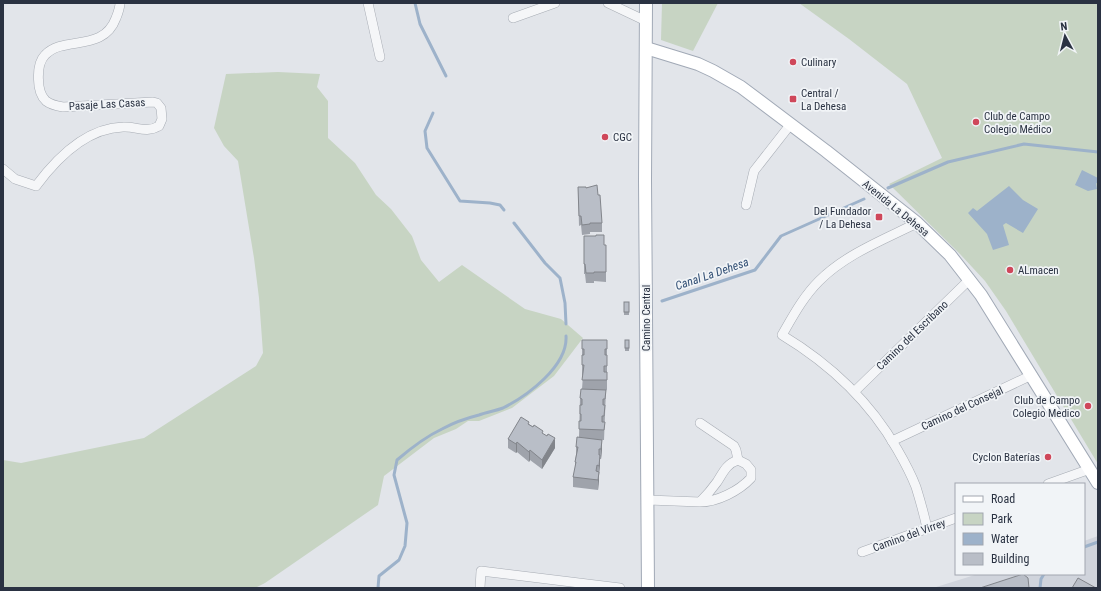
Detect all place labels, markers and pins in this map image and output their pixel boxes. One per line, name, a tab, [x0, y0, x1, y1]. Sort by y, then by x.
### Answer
place label: Culinary	[801, 56, 837, 69]
marker: Culinary	[788, 57, 798, 67]
place label: Central / La Dehesa	[801, 87, 846, 113]
marker: Central / La Dehesa	[788, 94, 798, 104]
place label: Club de Campo Colegio Médico	[984, 110, 1052, 136]
marker: Club de Campo Colegio Médico	[971, 117, 981, 127]
place label: CGC	[613, 131, 632, 144]
marker: CGC	[600, 132, 610, 142]
place label: Del Fundador / La Dehesa	[814, 205, 872, 231]
marker: Del Fundador / La Dehesa	[874, 212, 884, 222]
place label: ALmacen	[1018, 264, 1059, 277]
marker: ALmacen	[1005, 265, 1015, 275]
place label: Club de Campo Colegio Medico	[1013, 394, 1080, 420]
marker: Club de Campo Colegio Medico	[1083, 401, 1093, 411]
place label: Cyclon Baterías	[972, 451, 1040, 464]
marker: Cyclon Baterías	[1043, 452, 1053, 462]

